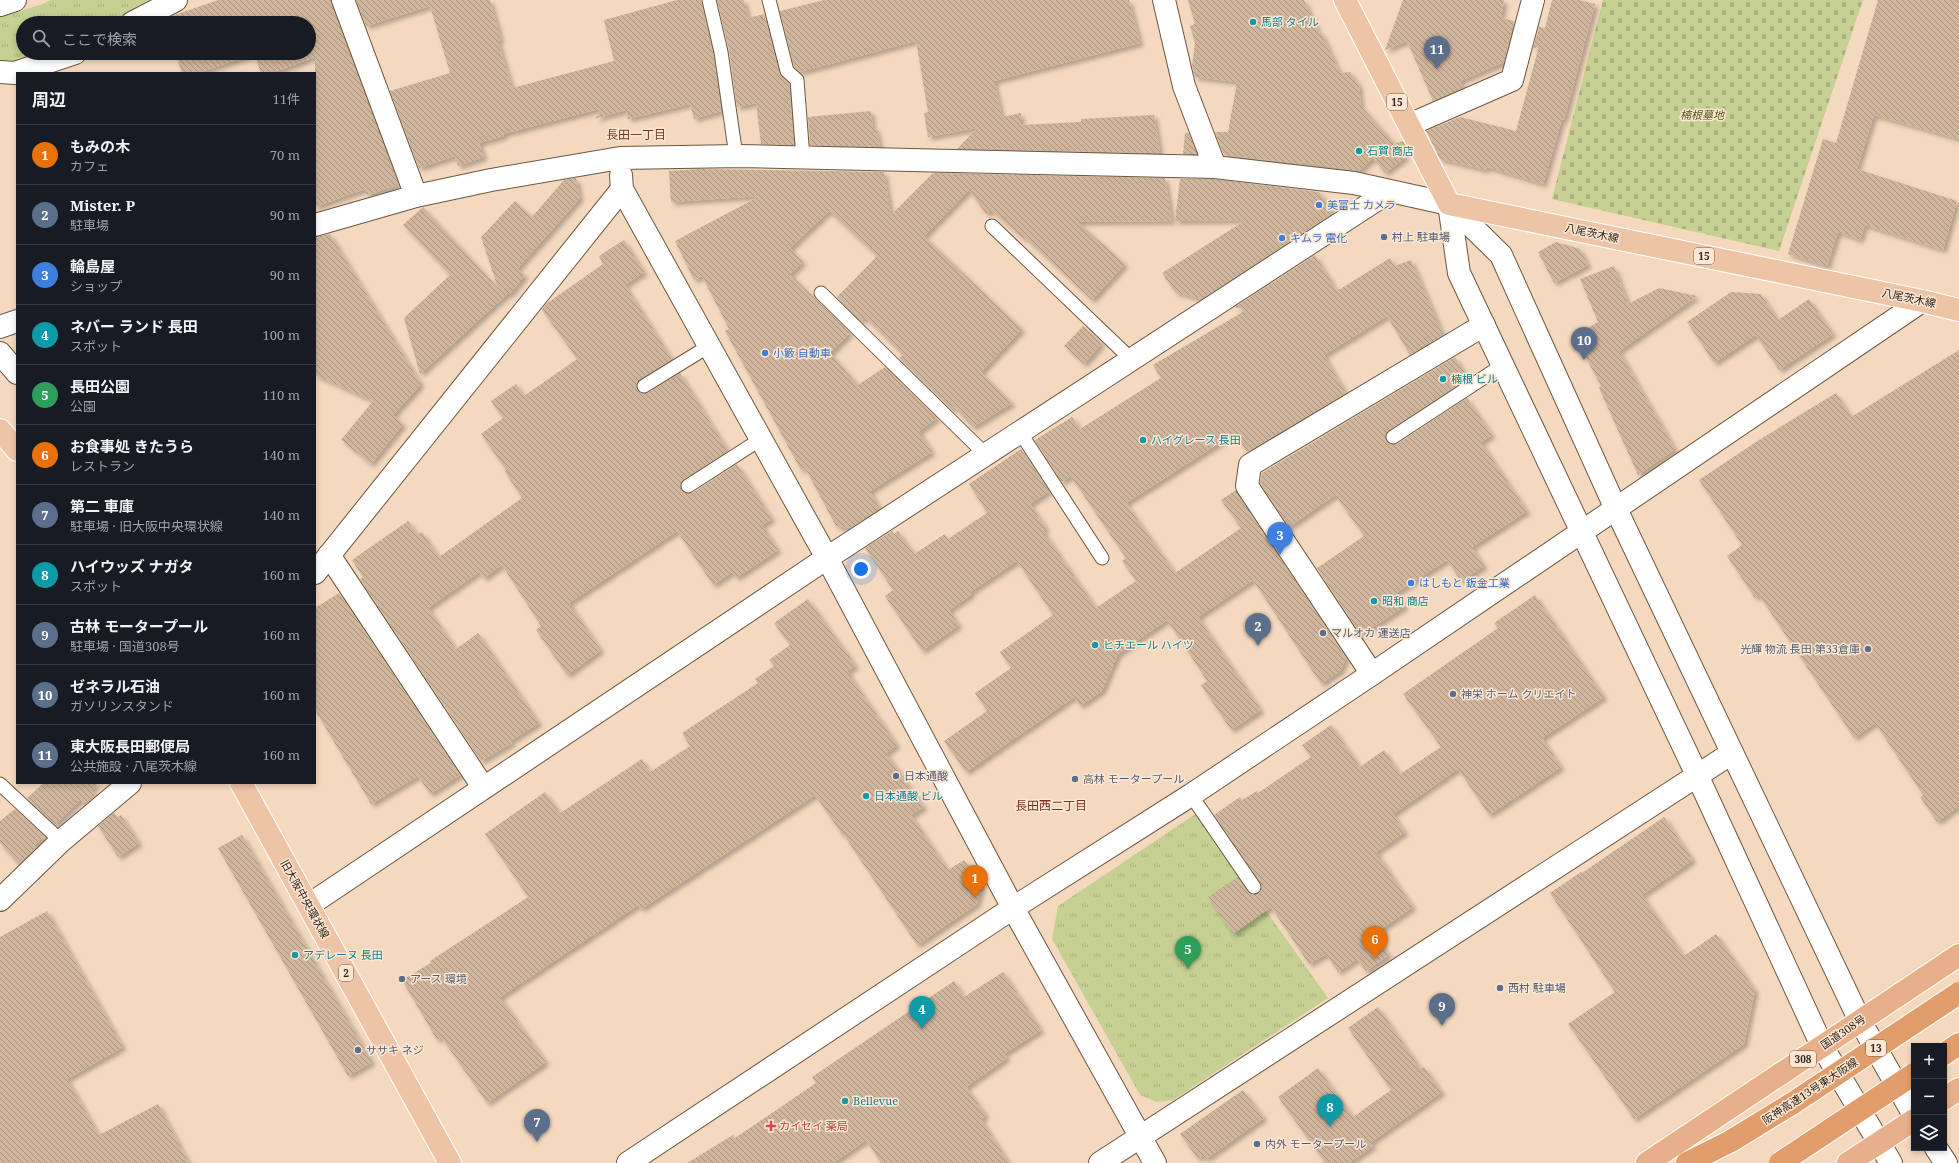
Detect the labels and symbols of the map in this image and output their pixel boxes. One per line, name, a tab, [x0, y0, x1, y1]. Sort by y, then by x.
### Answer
place label: 馬部 タイル	[1261, 14, 1319, 29]
marker: 馬部 タイル	[1248, 17, 1258, 27]
pin: 11	[1424, 36, 1450, 69]
road number: 15	[1387, 94, 1407, 110]
park label: 楠根墓地	[1680, 107, 1725, 122]
district label: 長田一丁目	[606, 126, 666, 143]
place label: 石賀 商店	[1367, 143, 1414, 158]
marker: 石賀 商店	[1354, 146, 1364, 156]
place label: 美富士 カメラ	[1327, 197, 1396, 212]
marker: 美富士 カメラ	[1314, 200, 1324, 210]
street label: 八尾茨木線	[1564, 219, 1621, 246]
place label: 村上 駐車場	[1392, 229, 1450, 244]
place label: キムラ 電化	[1290, 230, 1347, 245]
marker: 村上 駐車場	[1379, 232, 1389, 242]
marker: キムラ 電化	[1277, 233, 1287, 243]
road number: 15	[1694, 248, 1714, 264]
street label: 八尾茨木線	[1881, 284, 1938, 311]
pin: 10	[1571, 327, 1597, 360]
place label: 小籔 自動車	[773, 345, 831, 360]
marker: 小籔 自動車	[760, 348, 770, 358]
place label: 楠根 ビル	[1451, 371, 1498, 386]
marker: 楠根 ビル	[1438, 374, 1448, 384]
place label: ハイグレース 長田	[1151, 432, 1241, 447]
marker: ハイグレース 長田	[1138, 435, 1148, 445]
pin: 3	[1267, 522, 1293, 555]
your location	[851, 559, 871, 579]
place label: はしもと 鈑金工業	[1419, 575, 1510, 590]
marker: はしもと 鈑金工業	[1406, 578, 1416, 588]
place label: 昭和 商店	[1382, 593, 1429, 608]
marker: 昭和 商店	[1369, 596, 1379, 606]
pin: 2	[1245, 613, 1271, 646]
place label: マルオカ 運送店	[1331, 625, 1411, 640]
marker: マルオカ 運送店	[1318, 628, 1328, 638]
place label: ヒチエール ハイツ	[1103, 637, 1194, 652]
marker: ヒチエール ハイツ	[1090, 640, 1100, 650]
place label: 光輝 物流 長田 第33倉庫	[1740, 641, 1860, 656]
marker: 光輝 物流 長田 第33倉庫	[1863, 644, 1873, 654]
place label: 神栄 ホーム クリエイト	[1461, 686, 1576, 701]
marker: 神栄 ホーム クリエイト	[1448, 689, 1458, 699]
place label: 日本通酸	[904, 768, 948, 783]
marker: 日本通酸	[891, 771, 901, 781]
place label: 高林 モータープール	[1083, 771, 1184, 786]
marker: 高林 モータープール	[1070, 774, 1080, 784]
place label: 日本通酸 ビル	[874, 788, 943, 803]
marker: 日本通酸 ビル	[861, 791, 871, 801]
district label: 長田西二丁目	[1015, 797, 1087, 814]
street label: 旧大阪中央環状線	[278, 857, 333, 941]
pin: 1	[962, 865, 988, 898]
pin: 6	[1362, 926, 1388, 959]
pin: 5	[1175, 936, 1201, 969]
place label: アデレーヌ 長田	[303, 947, 383, 962]
marker: アデレーヌ 長田	[290, 950, 300, 960]
road number: 2	[339, 965, 353, 981]
place label: アース 環境	[410, 971, 467, 986]
marker: アース 環境	[397, 974, 407, 984]
place label: 西村 駐車場	[1508, 980, 1566, 995]
marker: 西村 駐車場	[1495, 983, 1505, 993]
pin: 9	[1429, 993, 1455, 1026]
pin: 4	[909, 996, 935, 1029]
street label: 国道308号	[1817, 1011, 1868, 1052]
road number: 13	[1866, 1040, 1886, 1056]
place label: ササキ ネジ	[366, 1042, 424, 1057]
marker: ササキ ネジ	[353, 1045, 363, 1055]
road number: 308	[1790, 1051, 1816, 1067]
street label: 阪神高速13号東大阪線	[1759, 1054, 1860, 1127]
place label: Bellevue	[853, 1093, 898, 1108]
pin: 8	[1317, 1094, 1343, 1127]
marker: Bellevue	[840, 1096, 850, 1106]
pin: 7	[524, 1109, 550, 1142]
place label: カイセイ 薬局	[779, 1118, 848, 1133]
marker: カイセイ 薬局	[766, 1121, 776, 1131]
place label: 内外 モータープール	[1265, 1136, 1366, 1151]
marker: 内外 モータープール	[1252, 1139, 1262, 1149]

